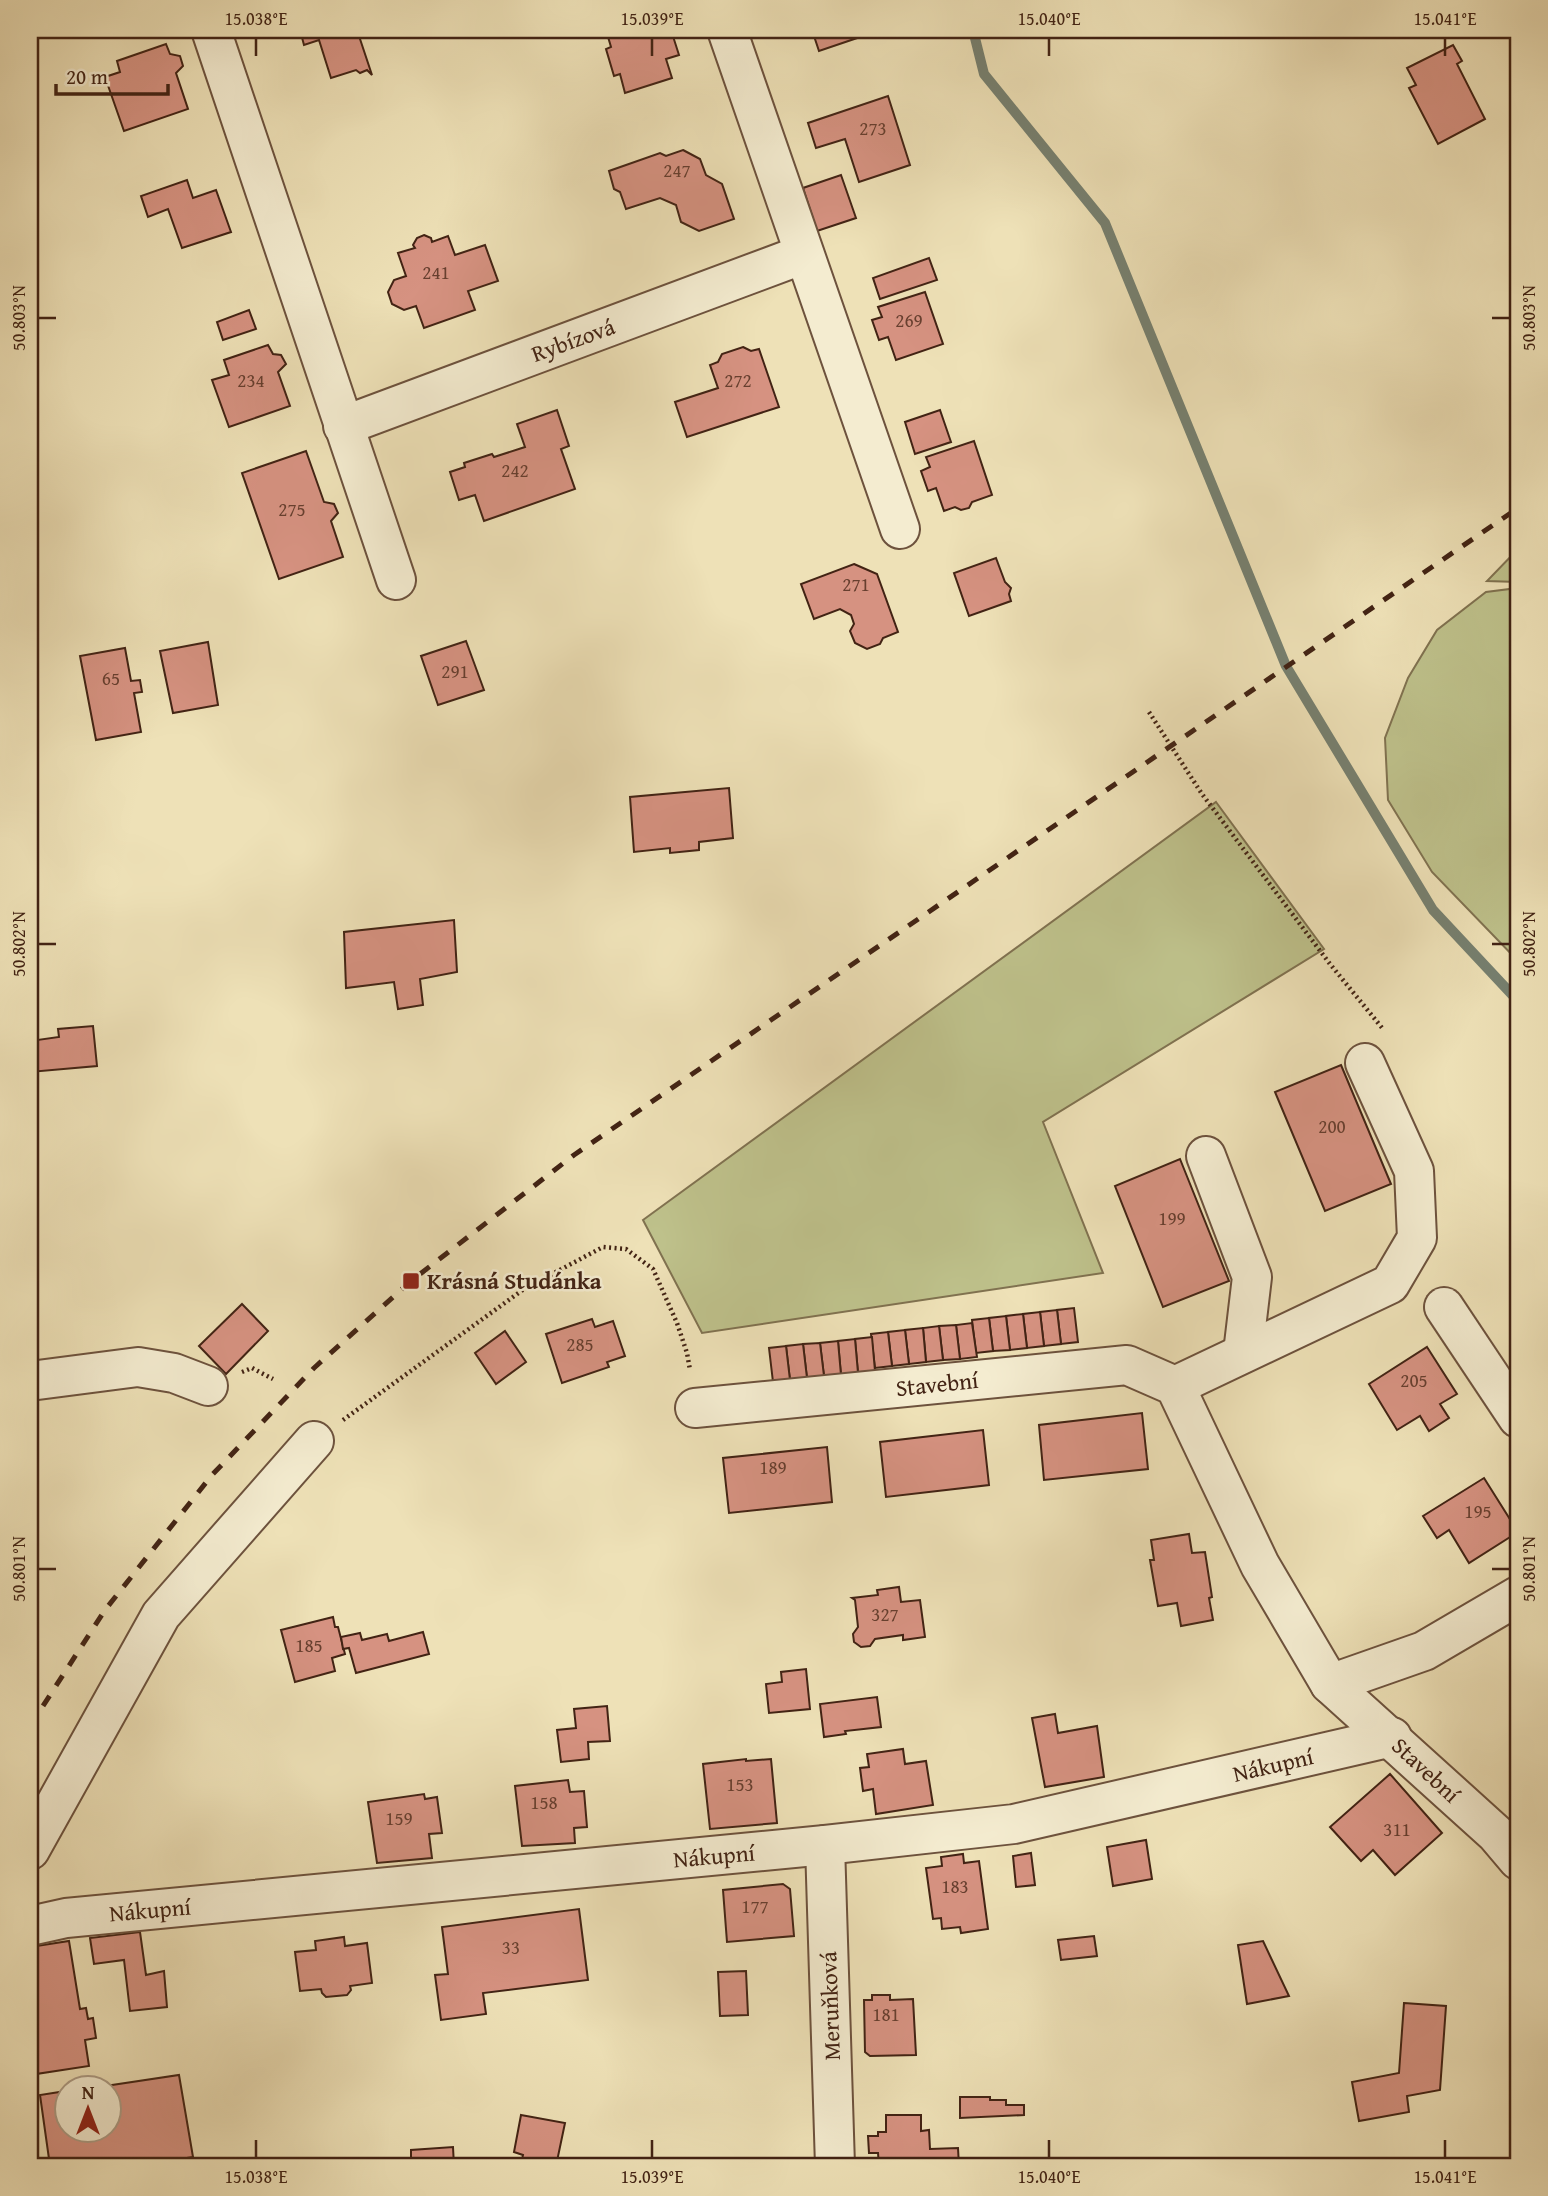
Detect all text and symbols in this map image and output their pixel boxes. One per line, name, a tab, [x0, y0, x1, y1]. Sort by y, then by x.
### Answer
text: 15.038°E	[224, 5, 288, 32]
text: 15.039°E	[620, 5, 684, 32]
text: 15.040°E	[1017, 5, 1081, 32]
text: 15.041°E	[1413, 5, 1477, 32]
scale bar	[56, 52, 168, 96]
text: 20 m	[66, 61, 108, 92]
house number: 273	[859, 114, 887, 142]
house number: 247	[663, 156, 691, 184]
house number: 241	[422, 258, 450, 286]
text: 50.803°N	[5, 285, 32, 351]
text: 50.803°N	[1515, 285, 1542, 351]
house number: 269	[895, 306, 923, 334]
street label: Rybízová	[526, 309, 619, 370]
house number: 234	[237, 366, 265, 394]
house number: 272	[724, 366, 752, 394]
house number: 242	[501, 456, 529, 484]
house number: 275	[278, 495, 306, 523]
house number: 271	[842, 570, 870, 598]
house number: 291	[441, 657, 469, 685]
house number: 65	[102, 664, 120, 692]
text: 50.802°N	[5, 911, 32, 977]
text: 50.802°N	[1515, 911, 1542, 977]
house number: 200	[1318, 1112, 1346, 1140]
house number: 199	[1158, 1204, 1186, 1232]
place label: Krásná Studánka	[427, 1264, 602, 1297]
marker: Krásná Studánka	[401, 1271, 421, 1291]
house number: 285	[566, 1330, 594, 1358]
street label: Stavební	[894, 1363, 980, 1404]
house number: 205	[1400, 1366, 1428, 1394]
house number: 189	[759, 1453, 787, 1481]
house number: 195	[1464, 1497, 1492, 1525]
text: 50.801°N	[5, 1536, 32, 1602]
text: 50.801°N	[1515, 1536, 1542, 1602]
house number: 327	[871, 1600, 899, 1628]
house number: 185	[295, 1631, 323, 1659]
street label: Stavební	[1385, 1729, 1468, 1810]
street label: Nákupní	[1229, 1739, 1317, 1790]
house number: 153	[726, 1770, 754, 1798]
house number: 158	[530, 1788, 558, 1816]
house number: 159	[385, 1804, 413, 1832]
house number: 311	[1383, 1815, 1411, 1843]
street label: Nákupní	[672, 1835, 757, 1876]
house number: 183	[941, 1872, 969, 1900]
street label: Nákupní	[108, 1889, 193, 1930]
house number: 177	[741, 1892, 769, 1920]
house number: 33	[502, 1933, 520, 1961]
street label: Meruňková	[811, 1951, 848, 2061]
house number: 181	[872, 2000, 900, 2028]
north arrow	[52, 2074, 122, 2144]
text: N	[82, 2078, 95, 2106]
text: 15.038°E	[224, 2163, 288, 2190]
text: 15.039°E	[620, 2163, 684, 2190]
text: 15.040°E	[1017, 2163, 1081, 2190]
text: 15.041°E	[1413, 2163, 1477, 2190]

